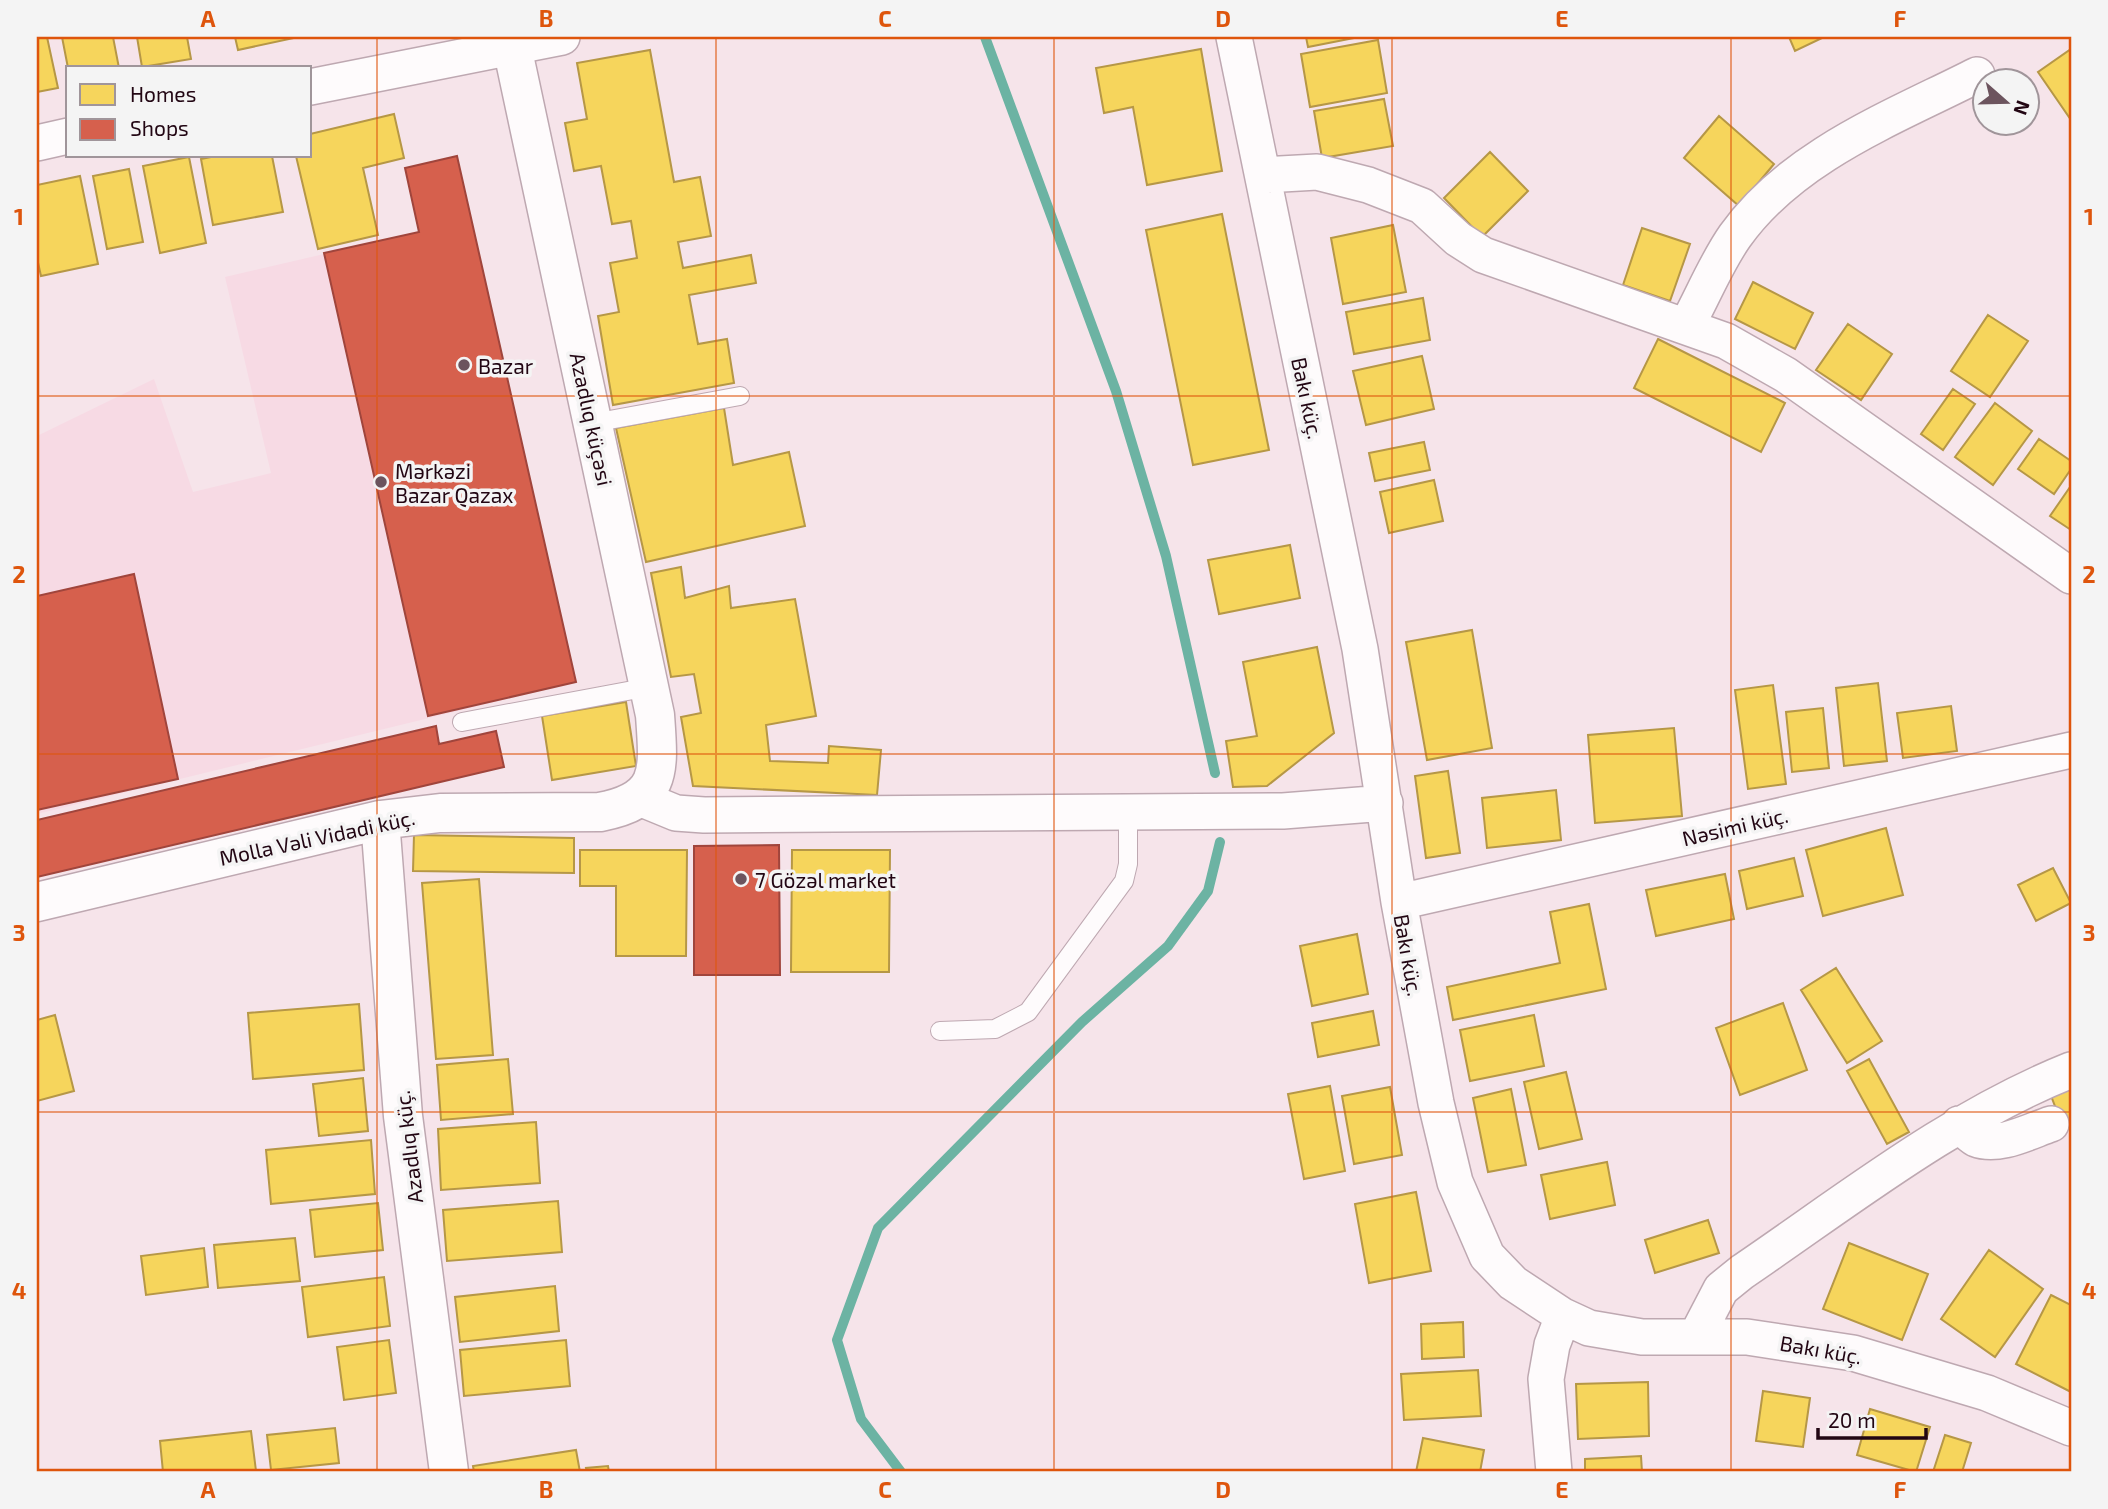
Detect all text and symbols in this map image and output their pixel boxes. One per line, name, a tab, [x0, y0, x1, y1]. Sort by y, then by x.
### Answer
text: A	[200, 4, 216, 32]
text: B	[539, 4, 553, 32]
text: C	[878, 4, 892, 32]
text: D	[1215, 4, 1231, 32]
text: E	[1555, 4, 1569, 32]
text: F	[1894, 4, 1907, 32]
legend	[66, 66, 312, 158]
north arrow	[1972, 66, 2042, 136]
text: Homes	[130, 81, 196, 106]
text: N	[2009, 98, 2036, 118]
text: Shops	[130, 115, 189, 140]
text: 1	[14, 202, 24, 230]
text: 1	[2084, 202, 2094, 230]
street label: Azadlıq küçəsi	[564, 350, 618, 488]
place label: Bazar	[478, 353, 534, 378]
street label: Bakı küç.	[1285, 355, 1329, 442]
marker: Bazar	[456, 357, 472, 373]
place label: Mərkəzi Bazar Qazax	[395, 458, 513, 508]
marker: Mərkəzi Bazar Qazax	[373, 474, 389, 490]
text: 2	[12, 560, 26, 588]
text: 2	[2082, 560, 2096, 588]
street label: Nəsimi küç.	[1680, 802, 1791, 852]
street label: Molla Vəli Vidadi küç.	[217, 804, 418, 872]
place label: 7 Gözəl market	[755, 867, 896, 892]
marker: 7 Gözəl market	[733, 871, 749, 887]
street label: Bakı küç.	[1388, 912, 1429, 998]
text: 3	[12, 918, 26, 946]
text: 3	[2082, 918, 2096, 946]
street label: Azadlıq küç.	[389, 1089, 429, 1205]
text: 4	[12, 1276, 26, 1304]
text: 4	[2082, 1276, 2096, 1304]
street label: Bakı küç.	[1778, 1329, 1864, 1370]
scale bar	[1818, 1397, 1926, 1441]
text: 20 m	[1828, 1407, 1876, 1432]
text: A	[200, 1475, 216, 1503]
text: B	[539, 1475, 553, 1503]
text: C	[878, 1475, 892, 1503]
text: D	[1215, 1475, 1231, 1503]
text: E	[1555, 1475, 1569, 1503]
text: F	[1894, 1475, 1907, 1503]

